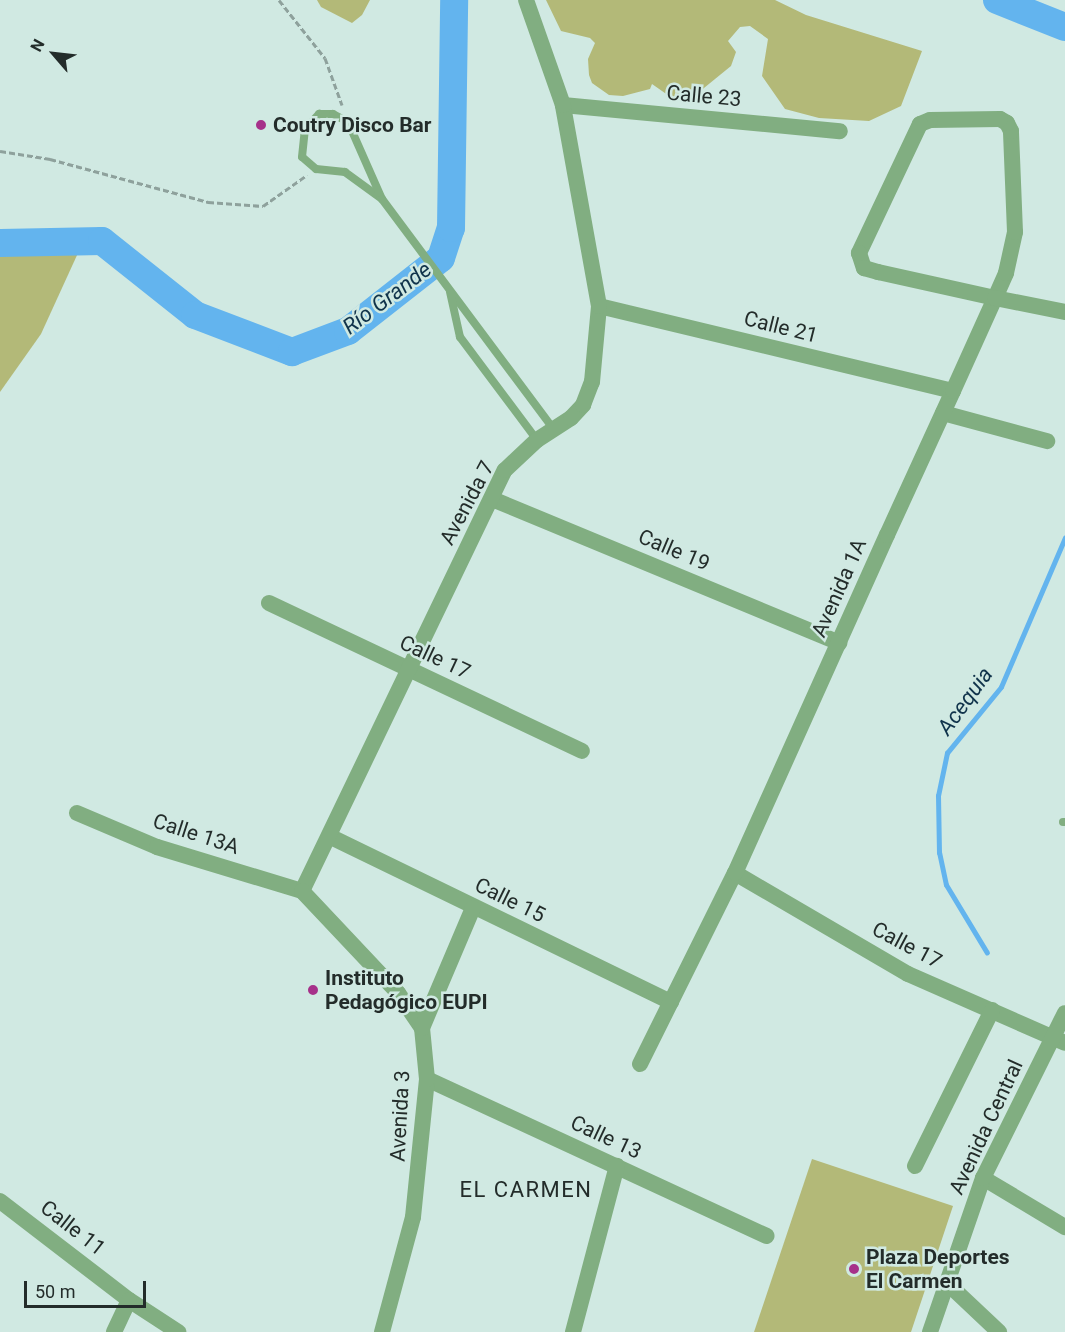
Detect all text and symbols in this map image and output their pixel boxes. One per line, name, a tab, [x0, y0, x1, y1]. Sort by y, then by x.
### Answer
north arrow	[24, 24, 84, 84]
text: N	[27, 36, 49, 55]
street label: Calle 23	[665, 80, 743, 112]
place label: Coutry Disco Bar	[273, 112, 431, 138]
marker: Coutry Disco Bar	[254, 118, 268, 132]
water label: Río Grande	[337, 256, 437, 340]
street label: Calle 21	[741, 306, 821, 348]
street label: Avenida 7	[434, 457, 500, 549]
street label: Calle 19	[634, 524, 714, 576]
street label: Avenida 1A	[806, 535, 872, 641]
street label: Calle 17	[396, 630, 474, 684]
water label: Acequia	[932, 662, 998, 740]
street label: Calle 13A	[150, 808, 242, 860]
street label: Calle 15	[471, 872, 549, 928]
street label: Calle 17	[868, 916, 946, 974]
place label: Instituto Pedagógico EUPI	[325, 965, 488, 1015]
marker: Instituto Pedagógico EUPI	[306, 983, 320, 997]
street label: Avenida Central	[944, 1055, 1028, 1199]
street label: Avenida 3	[385, 1070, 415, 1162]
street label: Calle 13	[567, 1110, 645, 1164]
district label: EL CARMEN	[460, 1177, 592, 1203]
street label: Calle 11	[36, 1195, 110, 1261]
place label: Plaza Deportes El Carmen	[866, 1244, 1010, 1294]
marker: Plaza Deportes El Carmen	[847, 1262, 861, 1276]
scale bar	[27, 1269, 148, 1307]
text: 50 m	[35, 1281, 75, 1302]

